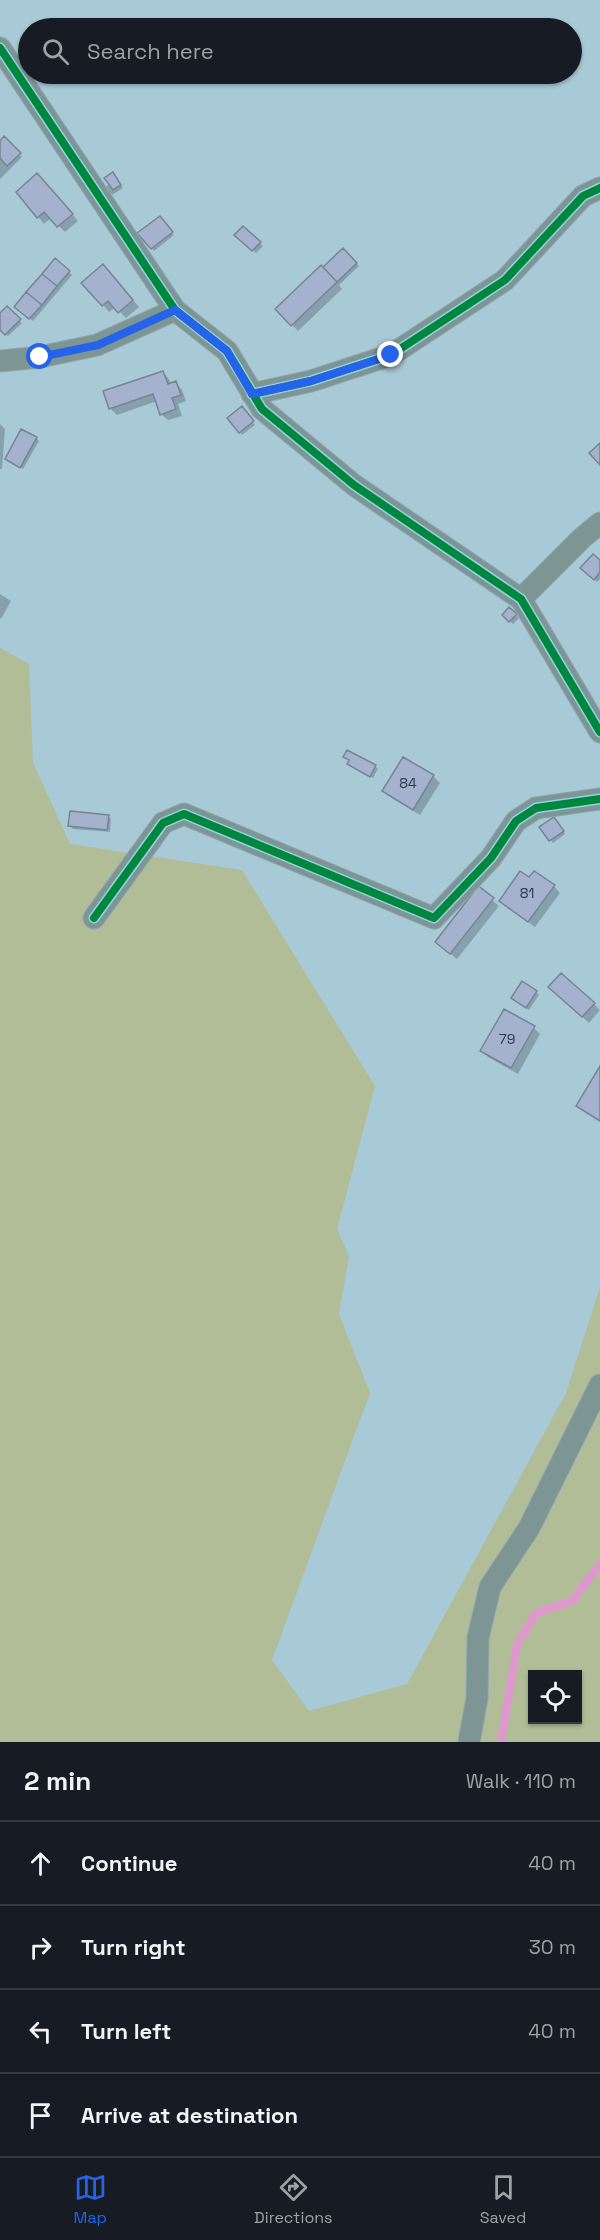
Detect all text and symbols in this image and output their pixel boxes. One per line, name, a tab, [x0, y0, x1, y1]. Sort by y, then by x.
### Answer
search box	[18, 18, 582, 84]
icon: search	[39, 35, 72, 68]
text: Search here	[87, 37, 214, 65]
route end	[377, 341, 403, 367]
route start	[26, 343, 52, 369]
house number: 84	[399, 774, 417, 792]
house number: 81	[520, 884, 534, 902]
house number: 79	[499, 1030, 515, 1048]
map controls	[528, 1670, 582, 1724]
button: locate	[528, 1670, 582, 1724]
text: 2 min	[24, 1764, 91, 1798]
text: Walk · 110 m	[466, 1768, 576, 1794]
icon: ahead	[24, 1847, 57, 1880]
text: Continue	[81, 1849, 177, 1877]
text: 40 m	[528, 1850, 576, 1876]
icon: right	[24, 1931, 57, 1964]
text: Turn right	[81, 1933, 186, 1961]
text: 30 m	[529, 1934, 576, 1960]
icon: left	[24, 2015, 57, 2048]
text: Turn left	[81, 2017, 171, 2045]
text: 40 m	[528, 2018, 576, 2044]
icon: arrive	[24, 2099, 57, 2132]
text: Arrive at destination	[81, 2101, 298, 2129]
tab: Map	[74, 2171, 107, 2228]
tab: Directions	[254, 2171, 333, 2228]
tab: Saved	[480, 2171, 526, 2228]

